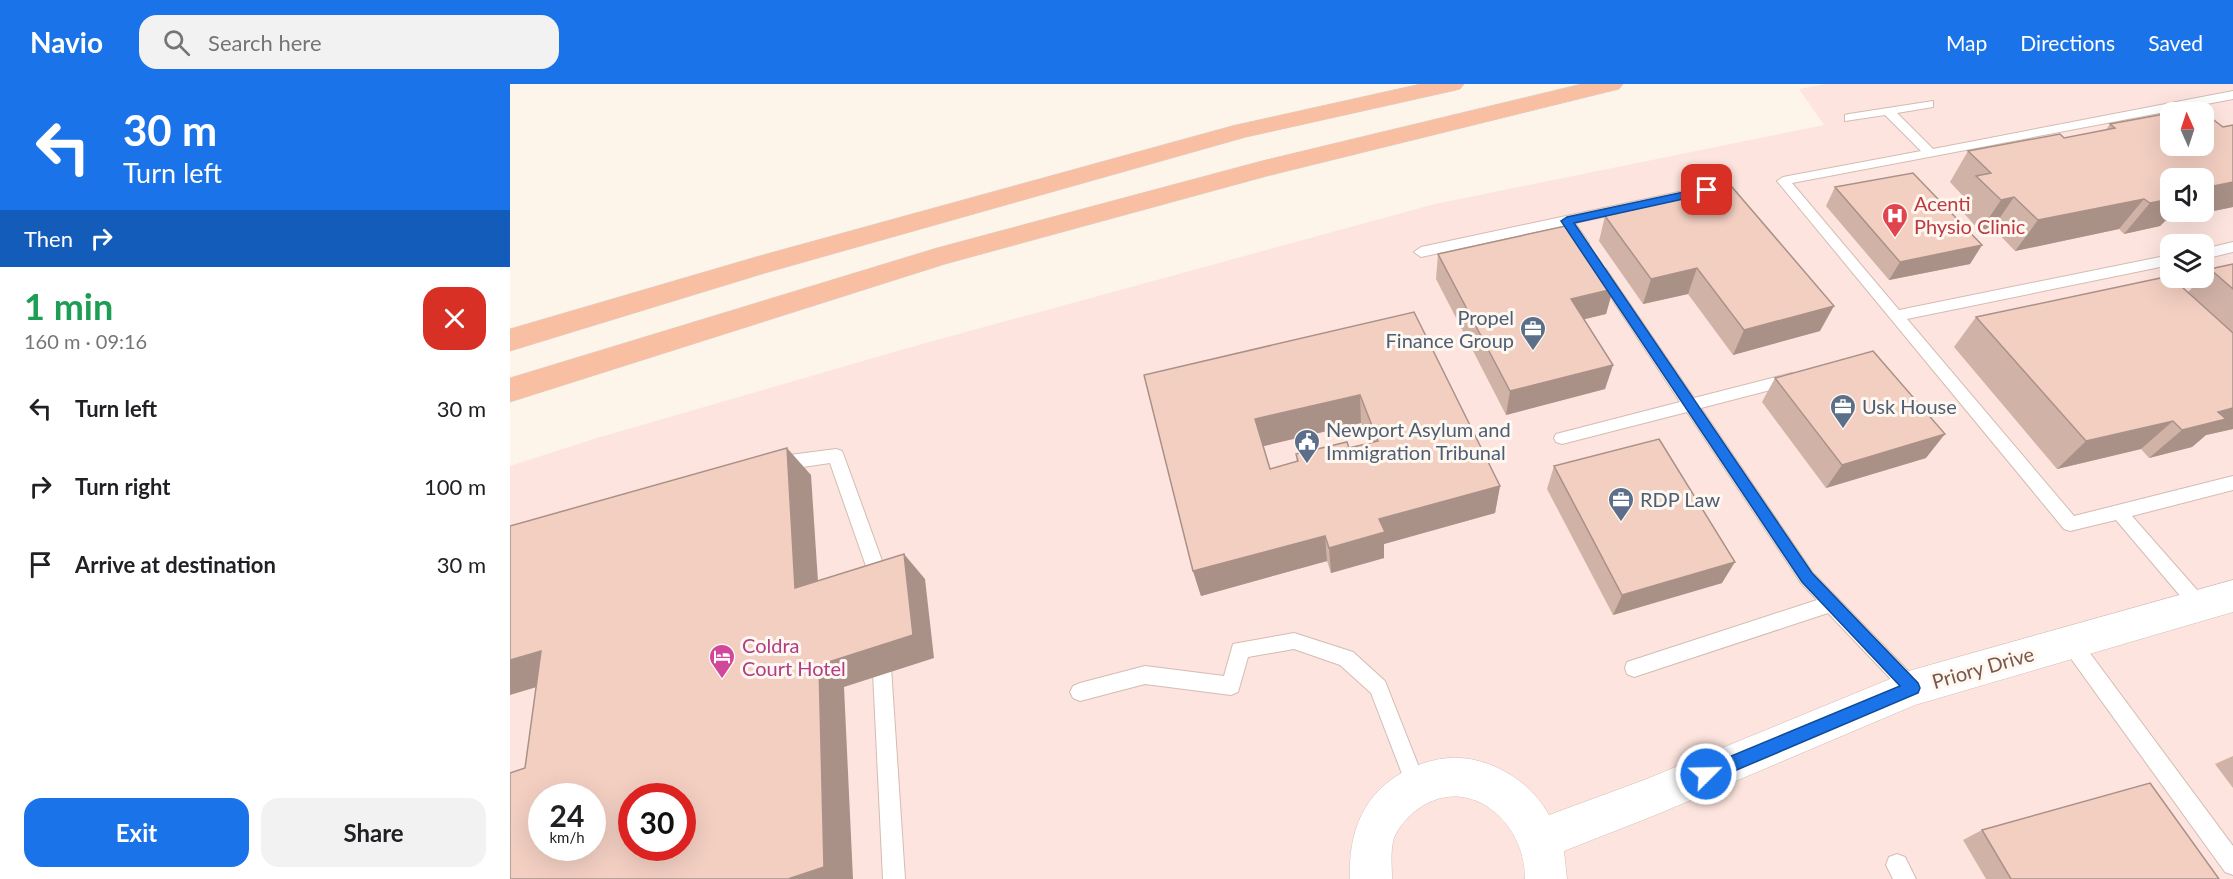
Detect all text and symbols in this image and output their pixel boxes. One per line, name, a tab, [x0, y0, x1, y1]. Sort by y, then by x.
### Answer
search box	[139, 15, 559, 69]
text: Navio	[30, 25, 103, 59]
icon: search	[160, 26, 193, 59]
text: Search here	[208, 29, 322, 56]
text: Map	[1946, 30, 1987, 55]
text: Directions	[2020, 30, 2115, 55]
text: Saved	[2148, 30, 2203, 55]
north arrow	[2160, 102, 2214, 156]
map controls	[2160, 102, 2214, 288]
text: 30 m	[123, 105, 217, 155]
icon: left	[24, 108, 102, 186]
text: Turn left	[123, 156, 222, 189]
pin	[1681, 164, 1732, 215]
button: sound	[2160, 168, 2214, 222]
icon: arrive	[1690, 173, 1723, 206]
place label: Acenti Physio Clinic	[1914, 191, 2026, 238]
hospital icon: Acenti Physio Clinic	[1880, 201, 1910, 239]
icon: right	[85, 222, 118, 255]
text: Then	[24, 225, 73, 252]
button: layers	[2160, 234, 2214, 288]
text: 1 min	[24, 284, 113, 328]
button: close	[423, 287, 486, 350]
place label: Propel Finance Group	[1386, 305, 1514, 352]
office icon: Propel Finance Group	[1518, 314, 1548, 352]
text: 160 m · 09:16	[24, 329, 147, 353]
icon: left	[24, 392, 57, 425]
office icon: Usk House	[1828, 392, 1858, 430]
place label: Usk House	[1862, 394, 1957, 418]
text: Turn left	[75, 395, 157, 422]
text: 30 m	[437, 395, 486, 422]
place label: Newport Asylum and Immigration Tribunal	[1326, 417, 1511, 464]
public building icon: Newport Asylum and Immigration Tribunal	[1292, 427, 1322, 465]
icon: right	[24, 470, 57, 503]
text: Turn right	[75, 473, 170, 500]
text: 100 m	[424, 473, 486, 500]
office icon: RDP Law	[1606, 485, 1636, 523]
place label: RDP Law	[1640, 487, 1720, 511]
icon: arrive	[24, 548, 57, 581]
text: Arrive at destination	[75, 551, 276, 578]
text: 30 m	[437, 551, 486, 578]
place label: Coldra Court Hotel	[742, 633, 846, 680]
street label: Priory Drive	[1929, 641, 2037, 693]
hotel icon: Coldra Court Hotel	[707, 642, 737, 680]
position arrow	[1674, 742, 1738, 806]
speed limit sign: 30	[618, 783, 696, 861]
text: 24	[550, 797, 584, 833]
button: Exit	[24, 798, 249, 867]
button: Share	[261, 798, 486, 867]
text: km/h	[549, 828, 585, 846]

